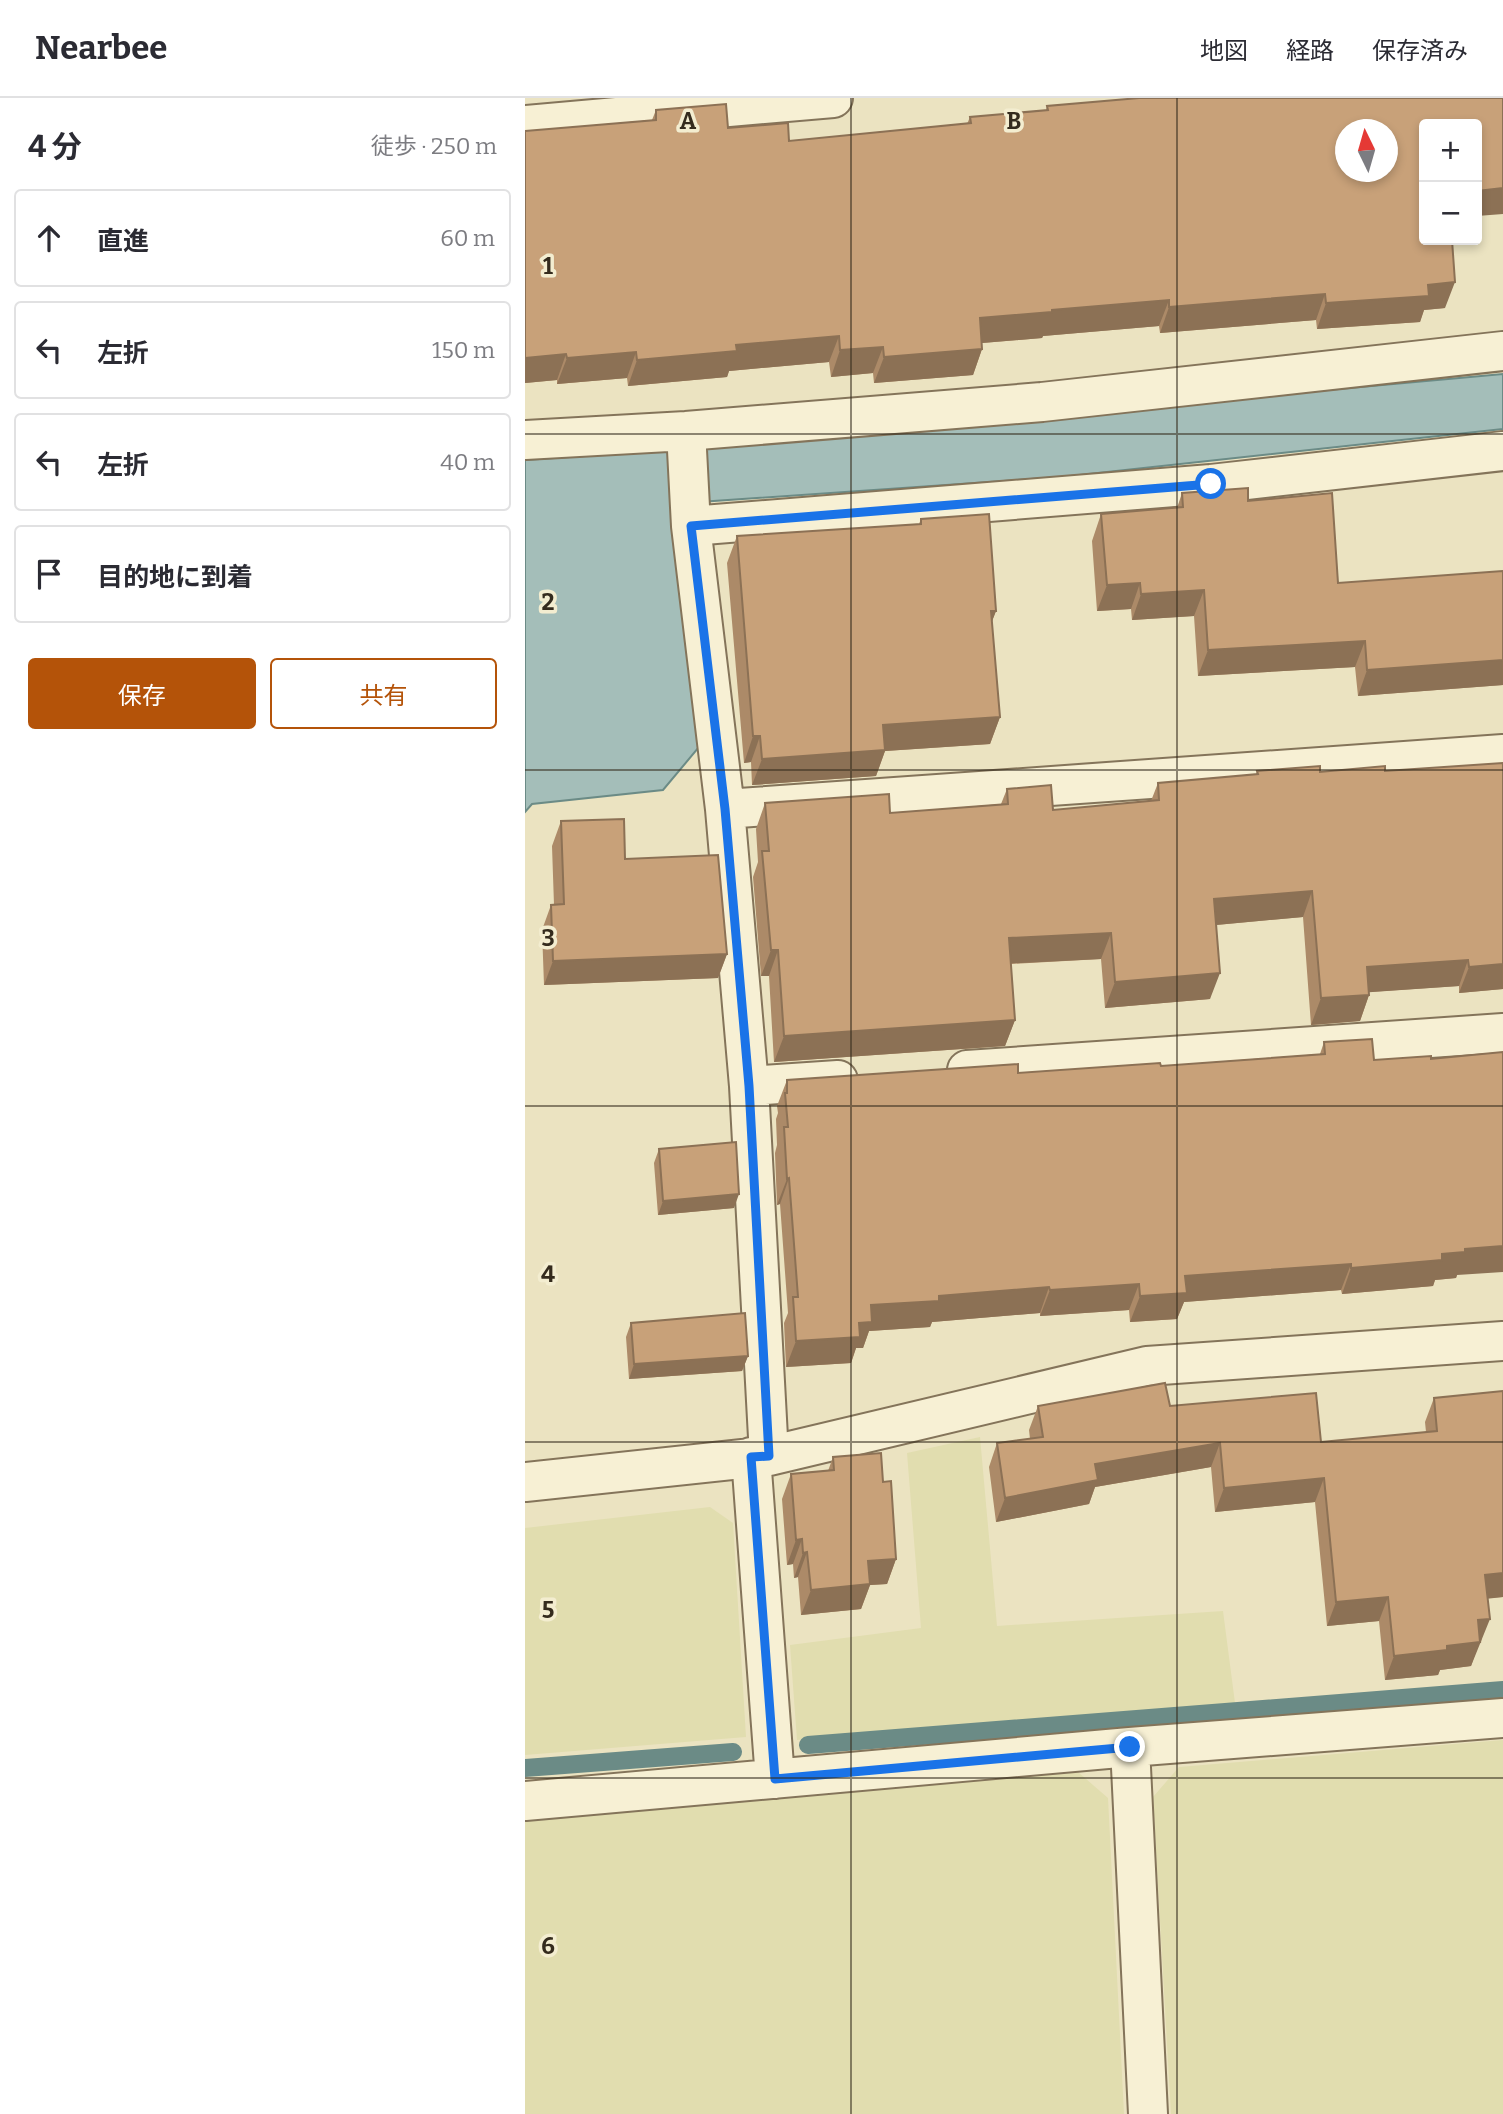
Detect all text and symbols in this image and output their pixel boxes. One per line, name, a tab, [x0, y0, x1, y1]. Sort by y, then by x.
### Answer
text: Nearbee	[35, 28, 167, 68]
text: 地図	[1200, 37, 1248, 65]
text: 経路	[1286, 37, 1334, 65]
text: 保存済み	[1372, 37, 1468, 65]
text: A	[680, 107, 697, 135]
text: B	[1007, 107, 1021, 135]
north arrow	[1335, 119, 1398, 182]
map controls	[1419, 119, 1482, 245]
button: +	[1419, 119, 1482, 182]
text: 4 分	[28, 129, 82, 165]
text: 徒歩 · 250 m	[371, 132, 497, 160]
button: −	[1419, 182, 1482, 245]
icon: ahead	[30, 219, 68, 257]
text: 60 m	[440, 224, 495, 252]
text: 直進	[97, 226, 149, 257]
text: 1	[543, 252, 553, 280]
icon: left	[30, 331, 68, 369]
text: 150 m	[432, 336, 495, 364]
text: 左折	[97, 338, 149, 369]
icon: left	[30, 443, 68, 481]
text: 40 m	[440, 448, 495, 476]
text: 左折	[97, 450, 149, 481]
route start	[1195, 468, 1226, 499]
icon: arrive	[30, 555, 68, 593]
text: 目的地に到着	[97, 562, 253, 593]
text: 2	[542, 588, 555, 616]
button: 保存	[28, 658, 256, 729]
button: 共有	[270, 658, 497, 729]
text: 3	[541, 924, 555, 952]
text: 4	[541, 1260, 555, 1288]
text: 5	[542, 1596, 554, 1624]
route end	[1114, 1731, 1145, 1762]
text: 6	[541, 1932, 555, 1960]

